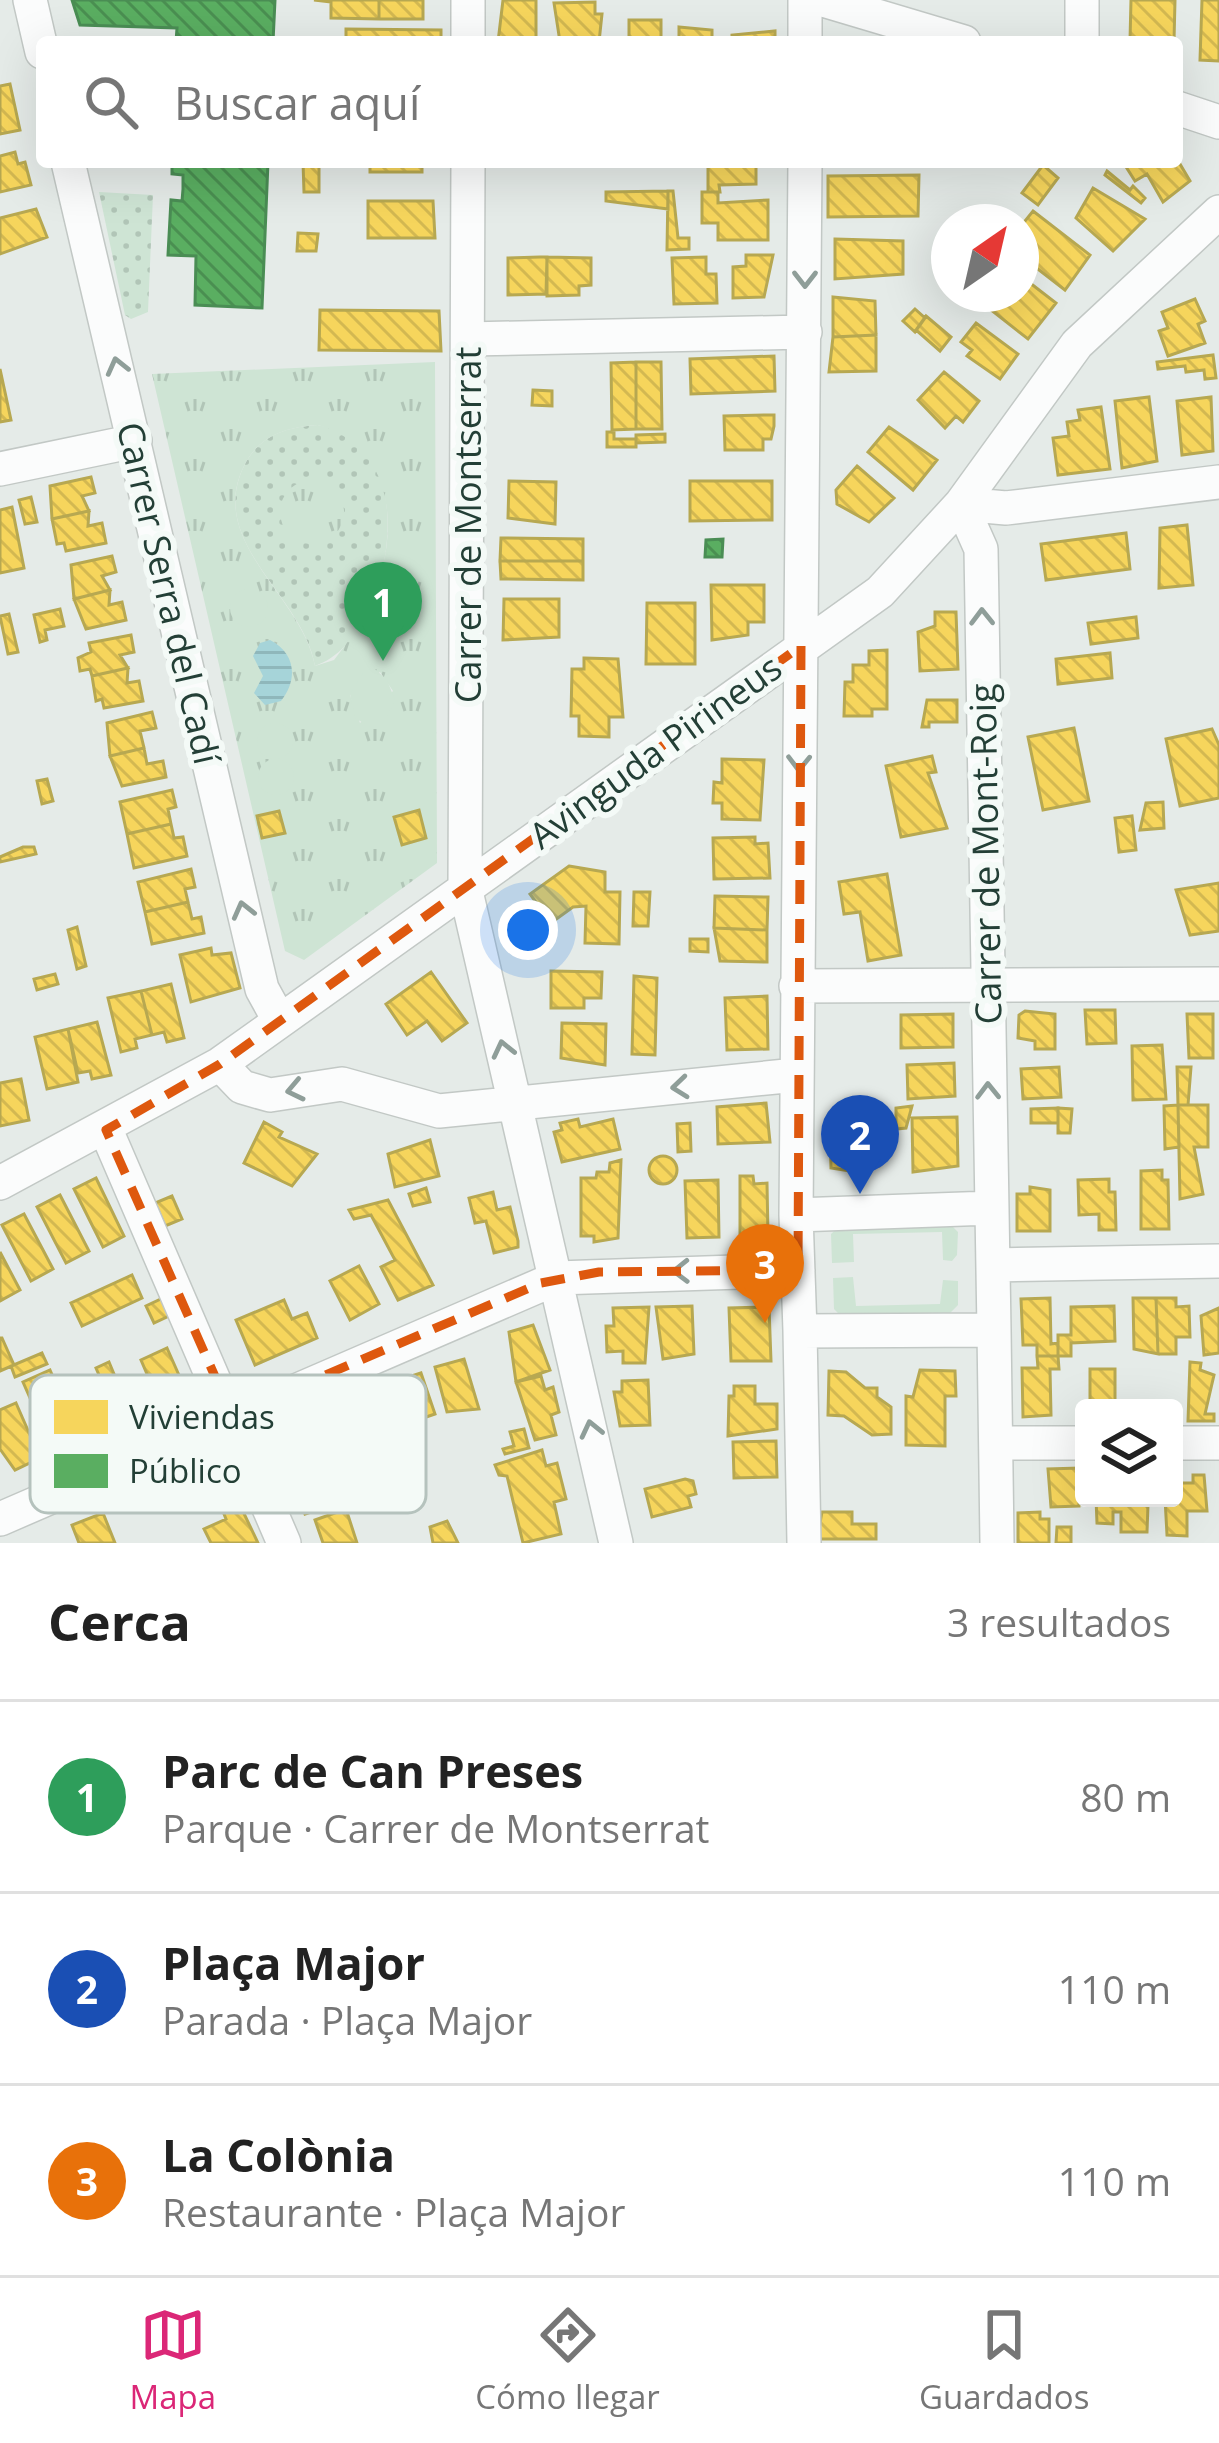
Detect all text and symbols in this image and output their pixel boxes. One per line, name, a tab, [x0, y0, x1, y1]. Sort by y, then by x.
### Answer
search box	[36, 36, 1183, 168]
icon: search	[78, 69, 144, 135]
text: Buscar aquí	[174, 72, 420, 133]
north arrow	[931, 204, 1039, 312]
one-way arrow	[792, 271, 818, 289]
street label: Carrer de Montserrat	[443, 347, 492, 703]
one-way arrow	[106, 357, 131, 377]
street label: Carrer Serra del Cadí	[106, 417, 232, 770]
pin: 1	[344, 562, 422, 661]
one-way arrow	[969, 607, 995, 625]
street label: Avinguda Pirineus	[519, 643, 791, 859]
street label: Carrer de Mont-Roig	[958, 683, 1012, 1025]
one-way arrow	[787, 754, 813, 773]
one-way arrow	[232, 900, 257, 920]
your location	[498, 900, 558, 960]
one-way arrow	[492, 1039, 517, 1059]
one-way arrow	[670, 1074, 689, 1100]
one-way arrow	[286, 1076, 306, 1101]
one-way arrow	[975, 1081, 1001, 1100]
pin: 2	[821, 1095, 899, 1194]
pin: 3	[726, 1224, 804, 1323]
one-way arrow	[671, 1258, 689, 1284]
legend	[30, 1375, 426, 1513]
text: Viviendas	[129, 1394, 275, 1439]
map controls	[1075, 1399, 1183, 1507]
button: layers	[1075, 1399, 1183, 1507]
one-way arrow	[580, 1419, 605, 1439]
text: Público	[129, 1448, 242, 1493]
text: Cerca	[48, 1586, 191, 1656]
text: 3 resultados	[947, 1595, 1171, 1648]
text: Parc de Can Preses	[162, 1740, 583, 1801]
text: 1	[76, 1770, 98, 1823]
text: 80 m	[1080, 1770, 1171, 1823]
text: Parque · Carrer de Montserrat	[162, 1801, 710, 1854]
text: Plaça Major	[162, 1932, 425, 1993]
text: 2	[76, 1962, 98, 2015]
text: 110 m	[1058, 1962, 1171, 2015]
text: Parada · Plaça Major	[162, 1993, 532, 2046]
text: La Colònia	[162, 2124, 395, 2185]
text: 3	[76, 2154, 98, 2207]
text: 110 m	[1058, 2154, 1171, 2207]
text: Restaurante · Plaça Major	[162, 2185, 625, 2238]
tab: Mapa	[130, 2302, 216, 2419]
tab: Cómo llegar	[475, 2302, 660, 2419]
tab: Guardados	[919, 2302, 1089, 2419]

